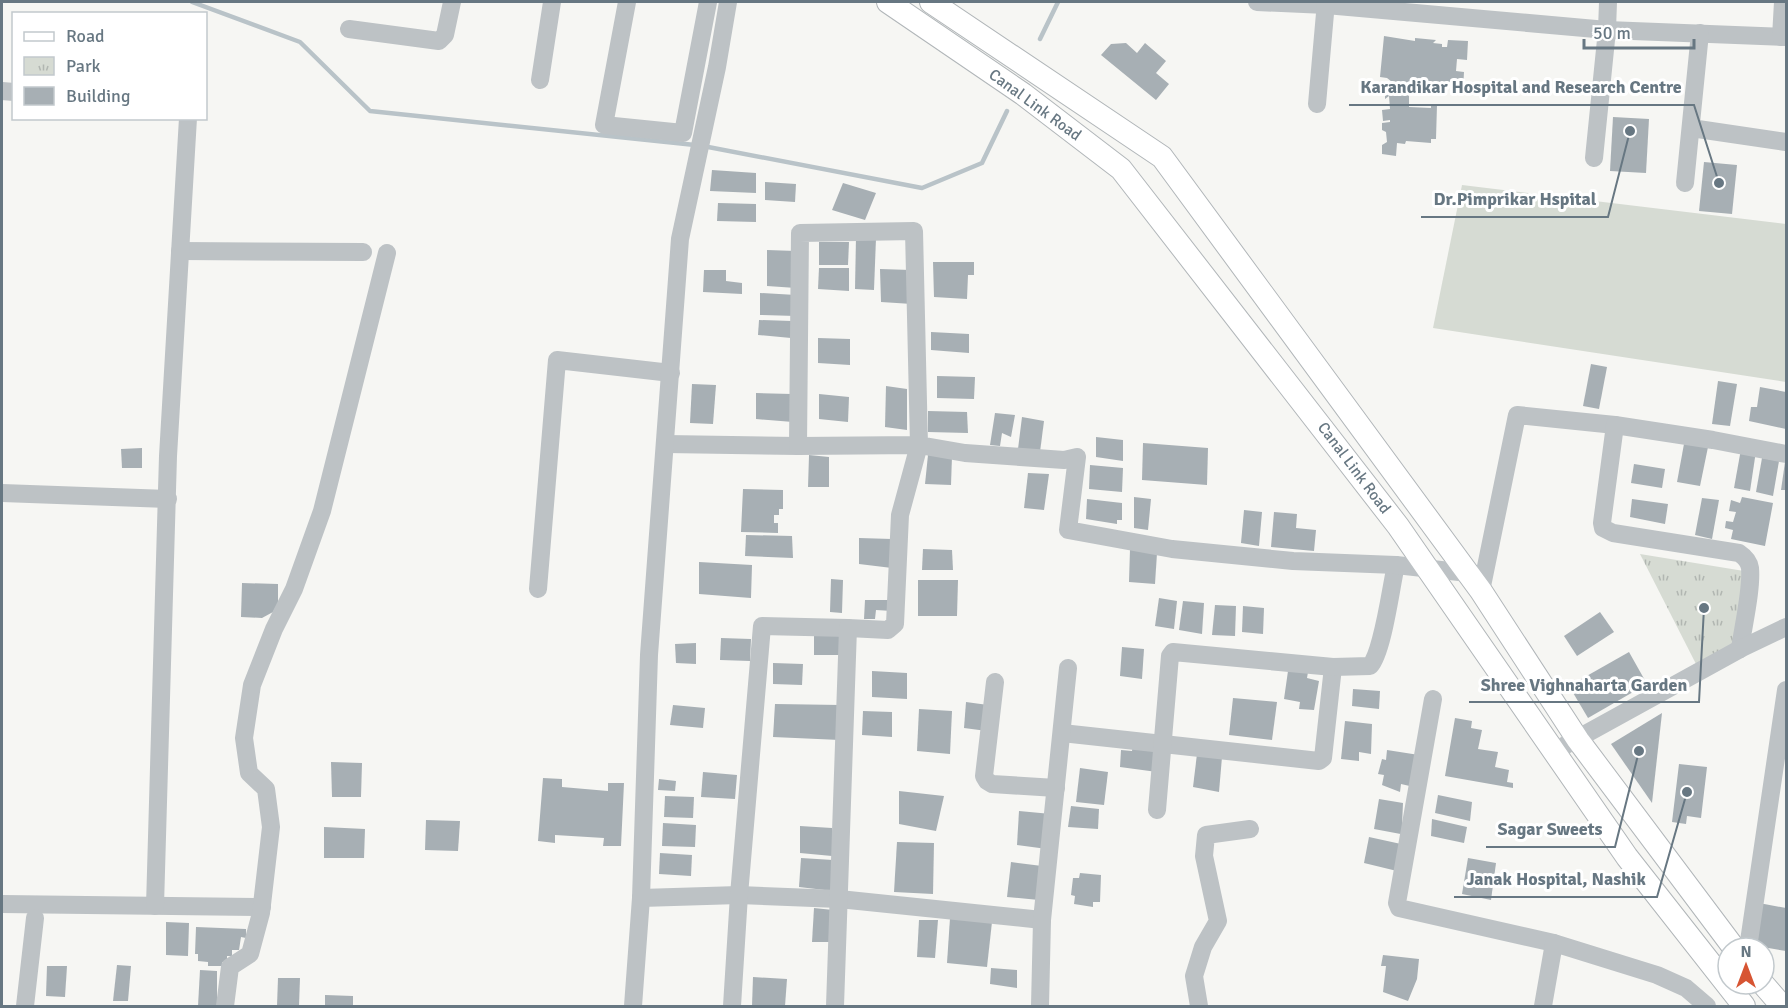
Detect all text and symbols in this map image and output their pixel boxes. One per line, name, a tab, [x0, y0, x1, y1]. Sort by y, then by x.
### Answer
legend	[12, 12, 207, 120]
scale bar	[1584, 12, 1694, 50]
text: 50 m	[1593, 22, 1631, 44]
text: Road	[66, 25, 105, 47]
text: Park	[66, 55, 101, 77]
street label: Canal Link Road	[985, 65, 1085, 145]
callout: Karandikar Hospital and Research Centre	[1349, 69, 1694, 105]
text: Karandikar Hospital and Research Centre	[1360, 76, 1682, 98]
text: Building	[66, 85, 130, 107]
callout: Dr.Pimprikar Hspital	[1421, 181, 1608, 217]
text: Dr.Pimprikar Hspital	[1434, 188, 1597, 210]
street label: Canal Link Road	[1313, 418, 1395, 518]
callout: Shree Vighnaharta Garden	[1469, 666, 1699, 702]
text: Shree Vighnaharta Garden	[1481, 674, 1687, 696]
callout: Sagar Sweets	[1486, 811, 1615, 847]
text: Sagar Sweets	[1497, 818, 1603, 840]
callout: Janak Hospital, Nashik	[1454, 861, 1657, 897]
text: Janak Hospital, Nashik	[1466, 868, 1646, 890]
north arrow	[1716, 936, 1776, 996]
text: N	[1740, 942, 1752, 962]

